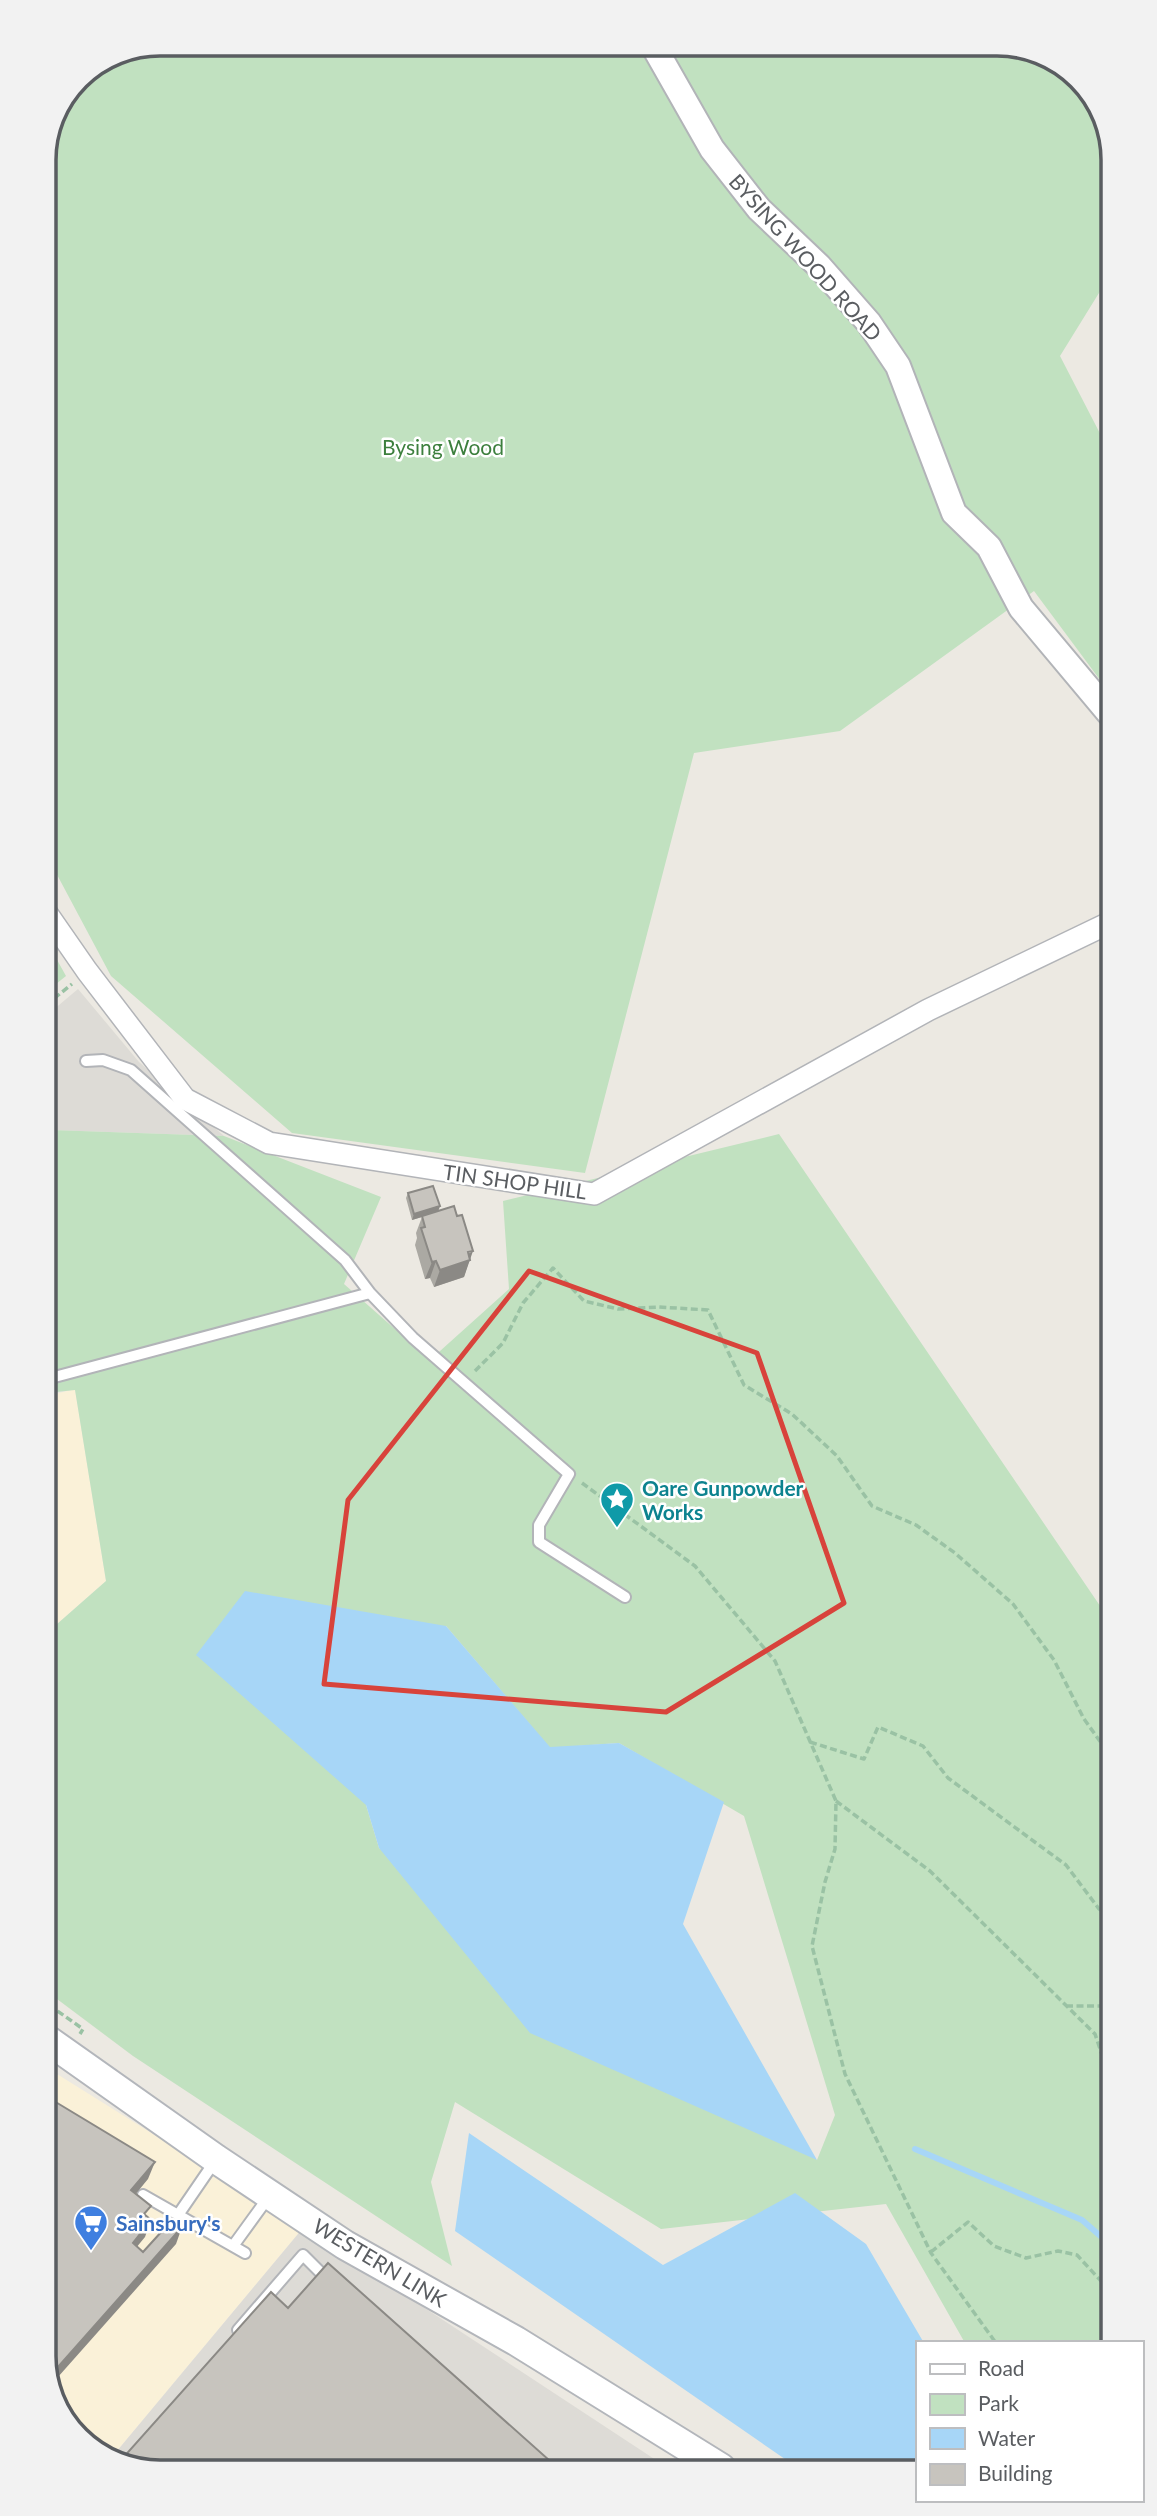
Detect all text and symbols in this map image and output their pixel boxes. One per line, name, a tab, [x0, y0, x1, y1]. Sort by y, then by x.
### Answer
street label: BYSING WOOD ROAD	[725, 169, 887, 345]
park label: Bysing Wood	[382, 434, 504, 459]
street label: TIN SHOP HILL	[442, 1159, 589, 1203]
place label: Oare Gunpowder Works	[642, 1475, 804, 1524]
place icon: Oare Gunpowder Works	[598, 1480, 636, 1529]
supermarket icon: Sainsbury's	[72, 2203, 110, 2252]
place label: Sainsbury's	[116, 2210, 221, 2235]
street label: WESTERN LINK	[309, 2212, 451, 2312]
legend	[916, 2341, 1143, 2502]
text: Road	[978, 2355, 1025, 2380]
text: Park	[978, 2390, 1019, 2415]
text: Water	[978, 2425, 1035, 2450]
text: Building	[978, 2460, 1053, 2485]

